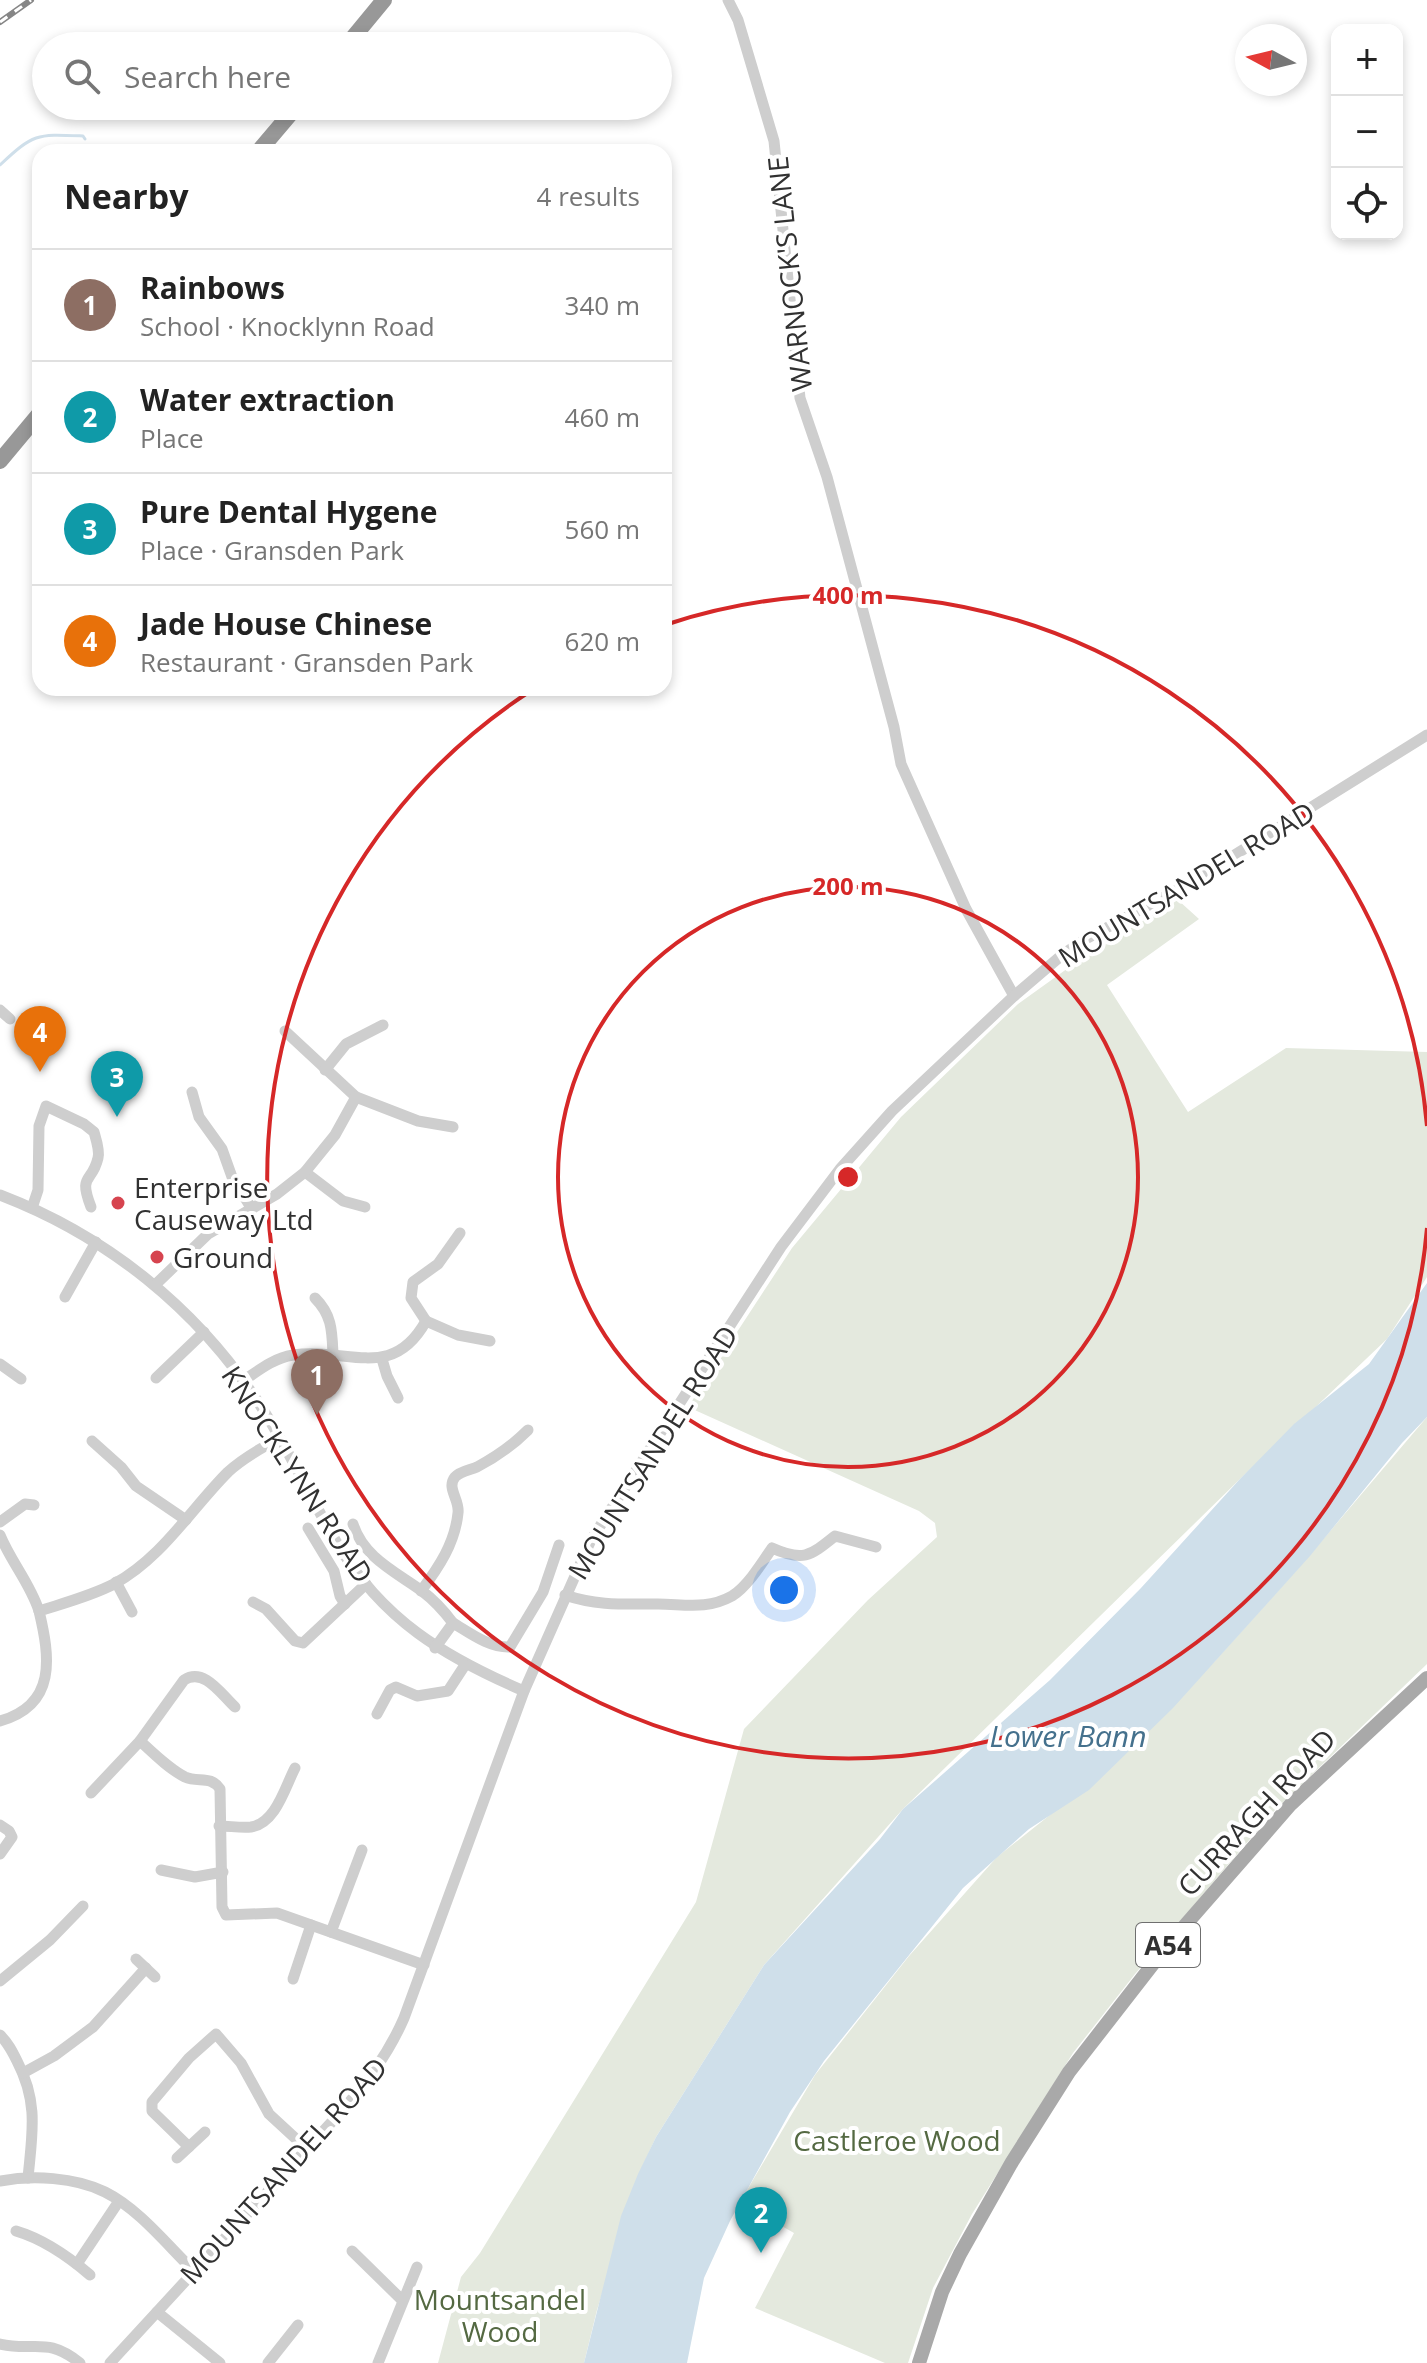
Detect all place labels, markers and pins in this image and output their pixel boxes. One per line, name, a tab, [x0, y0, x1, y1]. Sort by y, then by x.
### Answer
pin: 4	[14, 1006, 66, 1072]
pin: 3	[91, 1051, 143, 1117]
centre of rings	[834, 1163, 862, 1191]
place label: Enterprise Causeway Ltd	[134, 1168, 314, 1238]
marker: Enterprise Causeway Ltd	[109, 1194, 127, 1212]
place label: Ground	[173, 1238, 273, 1276]
marker: Ground	[148, 1248, 166, 1266]
pin: 1	[291, 1349, 343, 1415]
pin: 2	[735, 2187, 787, 2253]

